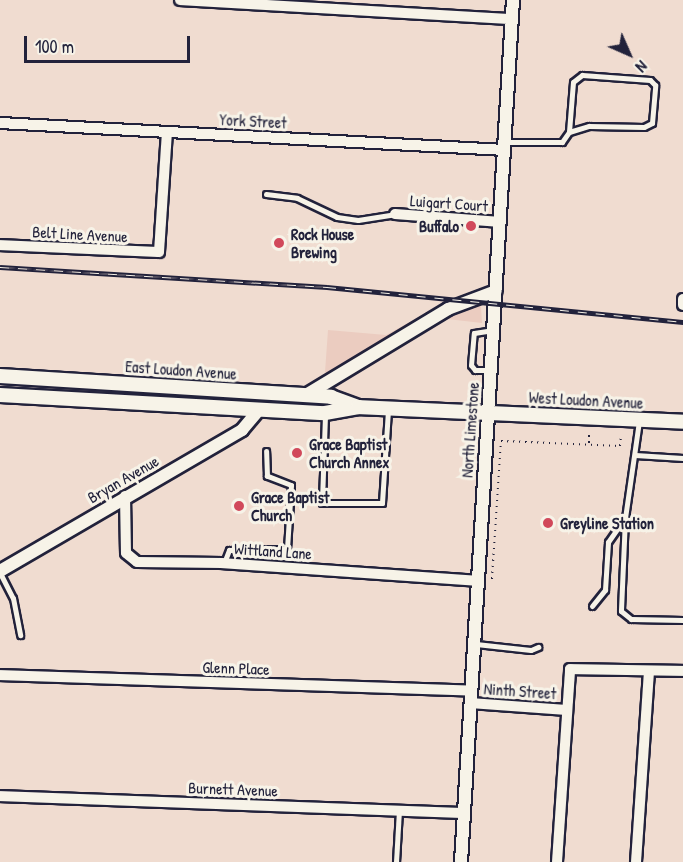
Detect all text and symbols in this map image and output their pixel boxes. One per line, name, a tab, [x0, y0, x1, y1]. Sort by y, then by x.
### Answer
scale bar	[27, 24, 194, 62]
north arrow	[599, 24, 659, 84]
text: 100 m	[35, 34, 74, 59]
text: N	[631, 56, 653, 78]
street label: York Street	[219, 110, 287, 132]
street label: Luigart Court	[409, 191, 489, 215]
place label: Buffalo	[419, 216, 459, 236]
marker: Buffalo	[464, 219, 478, 233]
street label: Belt Line Avenue	[32, 222, 128, 246]
place label: Rock House Brewing	[291, 224, 354, 262]
marker: Rock House Brewing	[272, 236, 286, 250]
street label: East Loudon Avenue	[125, 357, 237, 383]
street label: North Limestone	[457, 382, 483, 478]
street label: West Loudon Avenue	[528, 387, 644, 413]
place label: Grace Baptist Church Annex	[309, 434, 389, 472]
marker: Grace Baptist Church Annex	[290, 446, 304, 460]
street label: Bryan Avenue	[84, 451, 162, 507]
place label: Grace Baptist Church	[251, 487, 329, 525]
marker: Grace Baptist Church	[232, 499, 246, 513]
place label: Greyline Station	[560, 513, 654, 533]
marker: Greyline Station	[541, 516, 555, 530]
street label: Wittland Lane	[233, 539, 313, 563]
street label: Glenn Place	[202, 657, 270, 679]
street label: Ninth Street	[483, 679, 557, 703]
street label: Burnett Avenue	[188, 778, 278, 800]

